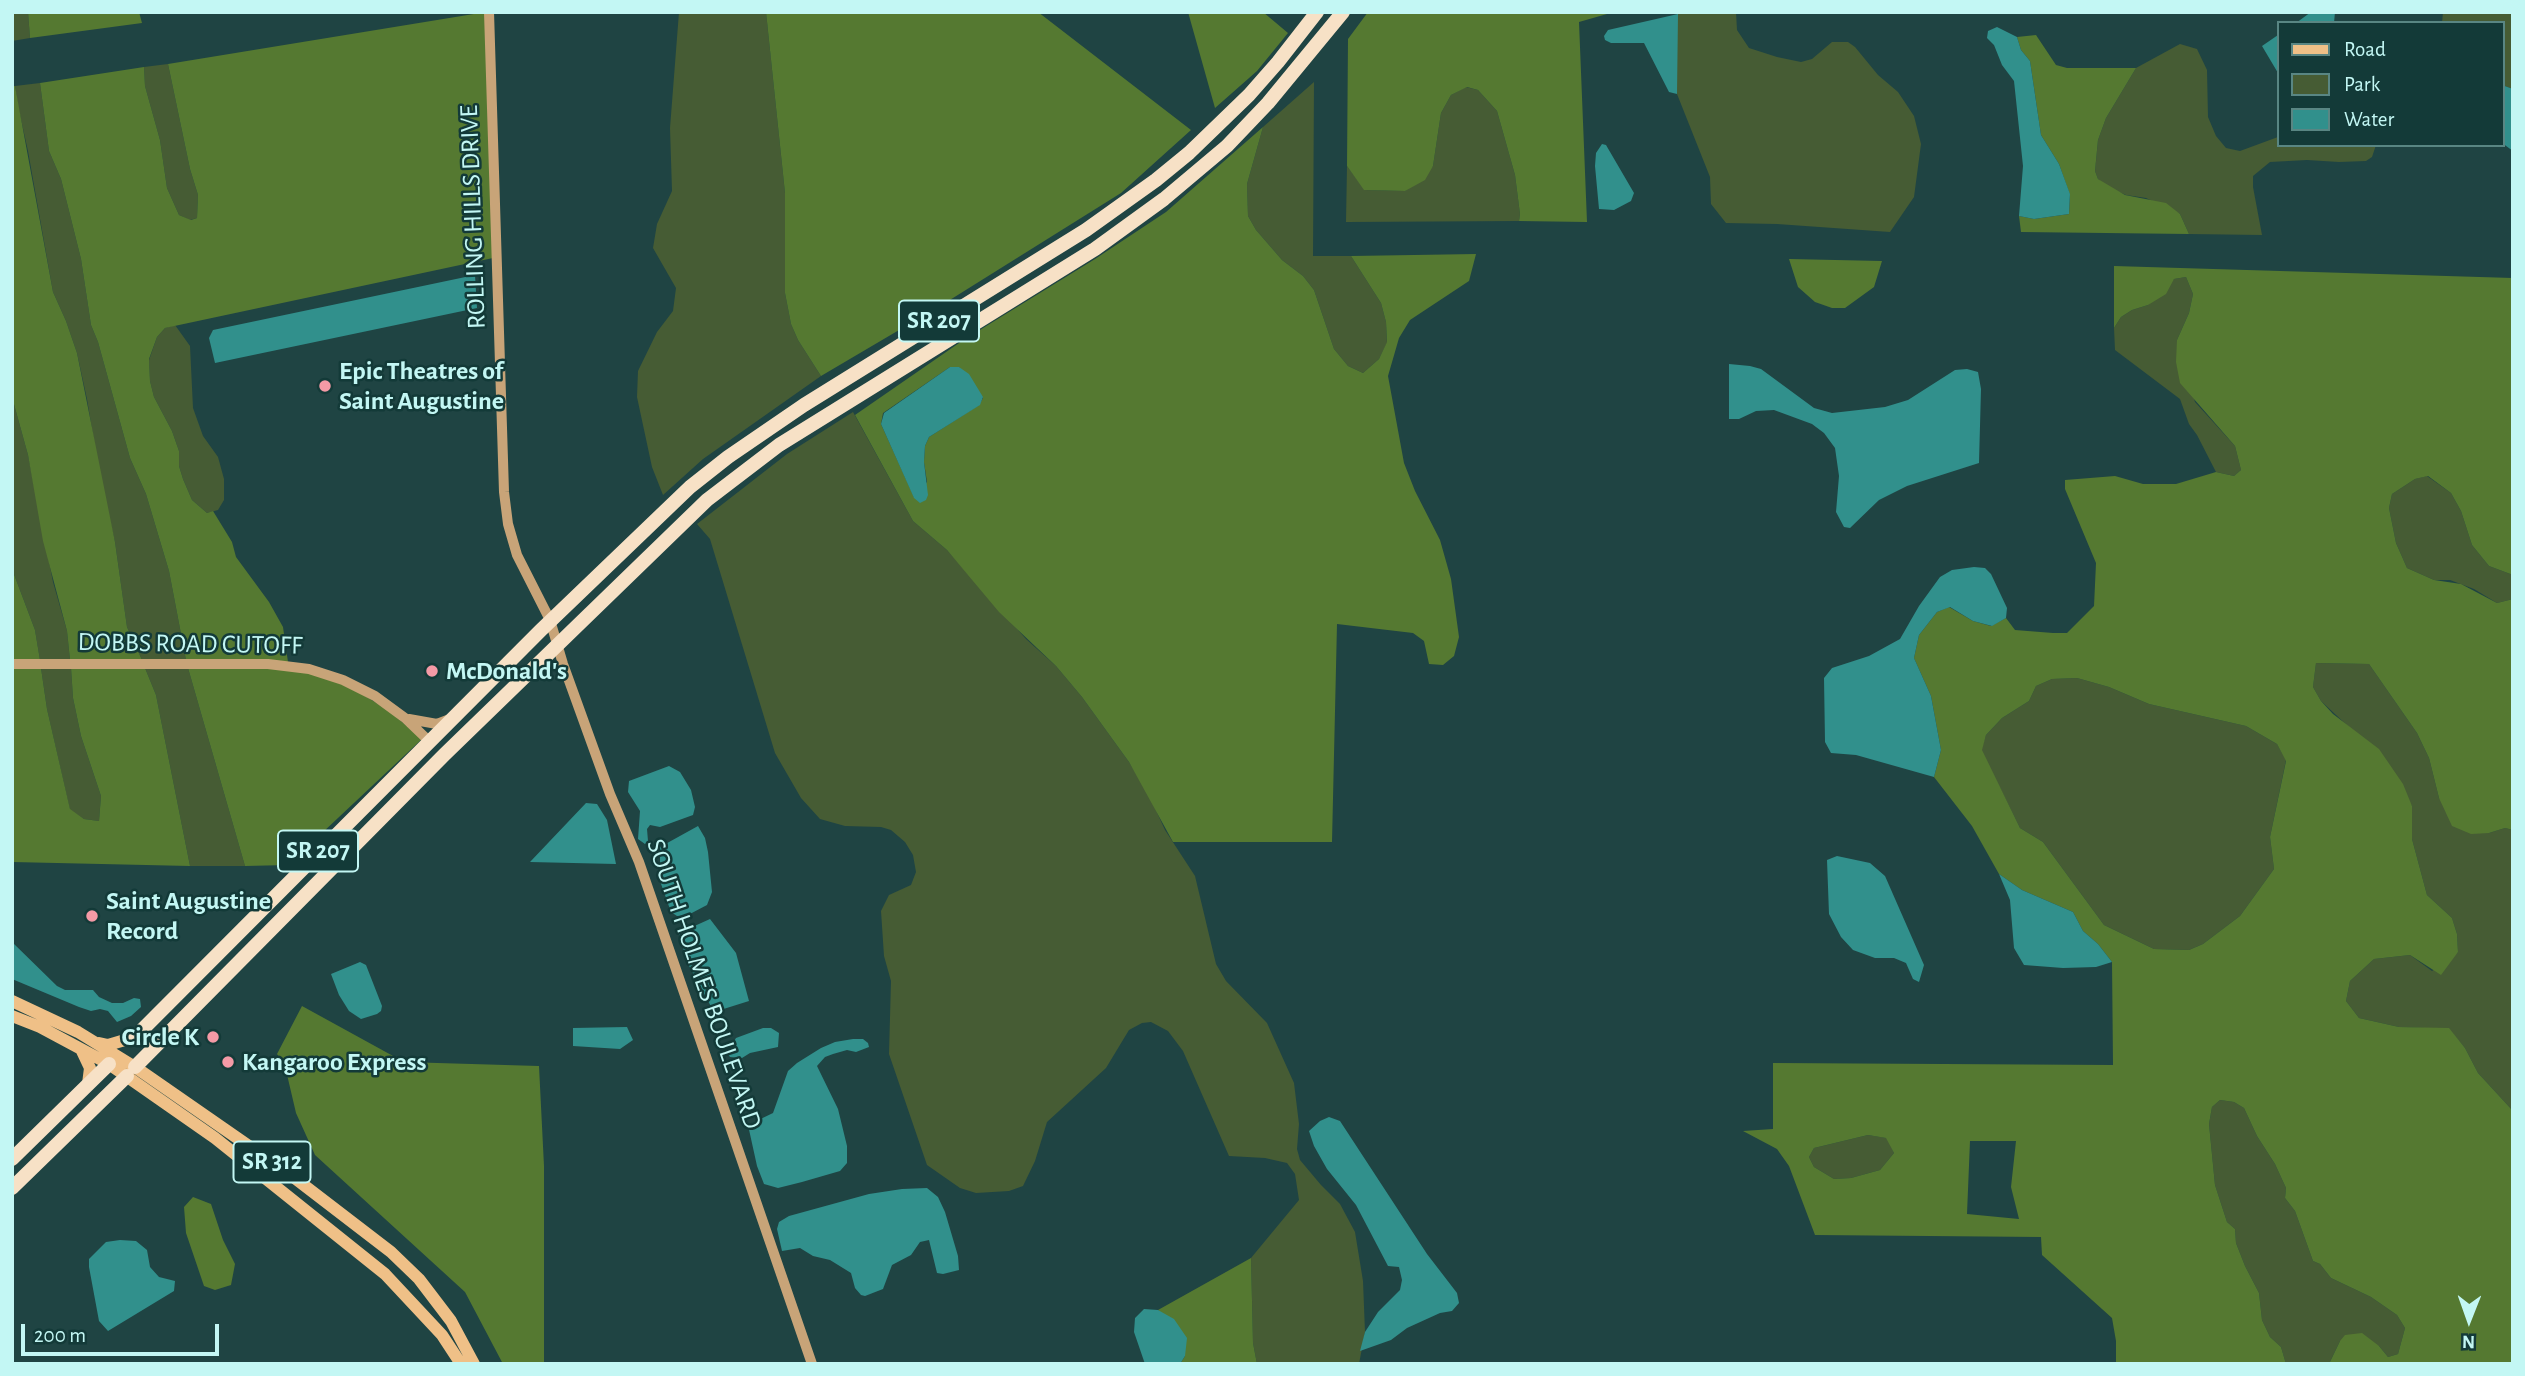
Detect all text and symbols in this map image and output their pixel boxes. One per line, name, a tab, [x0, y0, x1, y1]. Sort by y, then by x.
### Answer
legend	[2276, 21, 2504, 147]
text: Road	[2344, 39, 2386, 60]
text: Park	[2344, 74, 2380, 95]
street label: ROLLING HILLS DRIVE	[453, 104, 493, 330]
text: Water	[2344, 109, 2394, 130]
road number: SR 207	[899, 300, 979, 342]
place label: Epic Theatres of Saint Augustine	[339, 355, 504, 416]
marker: Epic Theatres of Saint Augustine	[317, 378, 333, 394]
street label: DOBBS ROAD CUTOFF	[77, 626, 303, 662]
place label: McDonald's	[446, 655, 567, 687]
marker: McDonald's	[424, 663, 440, 679]
road number: SR 207	[278, 830, 358, 872]
street label: SOUTH HOLMES BOULEVARD	[640, 835, 768, 1133]
place label: Saint Augustine Record	[106, 885, 271, 946]
marker: Saint Augustine Record	[84, 908, 100, 924]
place label: Circle K	[122, 1021, 199, 1053]
marker: Circle K	[205, 1029, 221, 1045]
place label: Kangaroo Express	[242, 1046, 427, 1078]
marker: Kangaroo Express	[220, 1054, 236, 1070]
road number: SR 312	[233, 1142, 310, 1182]
north arrow	[2434, 1285, 2504, 1355]
scale bar	[24, 1310, 222, 1354]
text: 200 m	[34, 1325, 86, 1346]
text: N	[2462, 1332, 2475, 1351]

